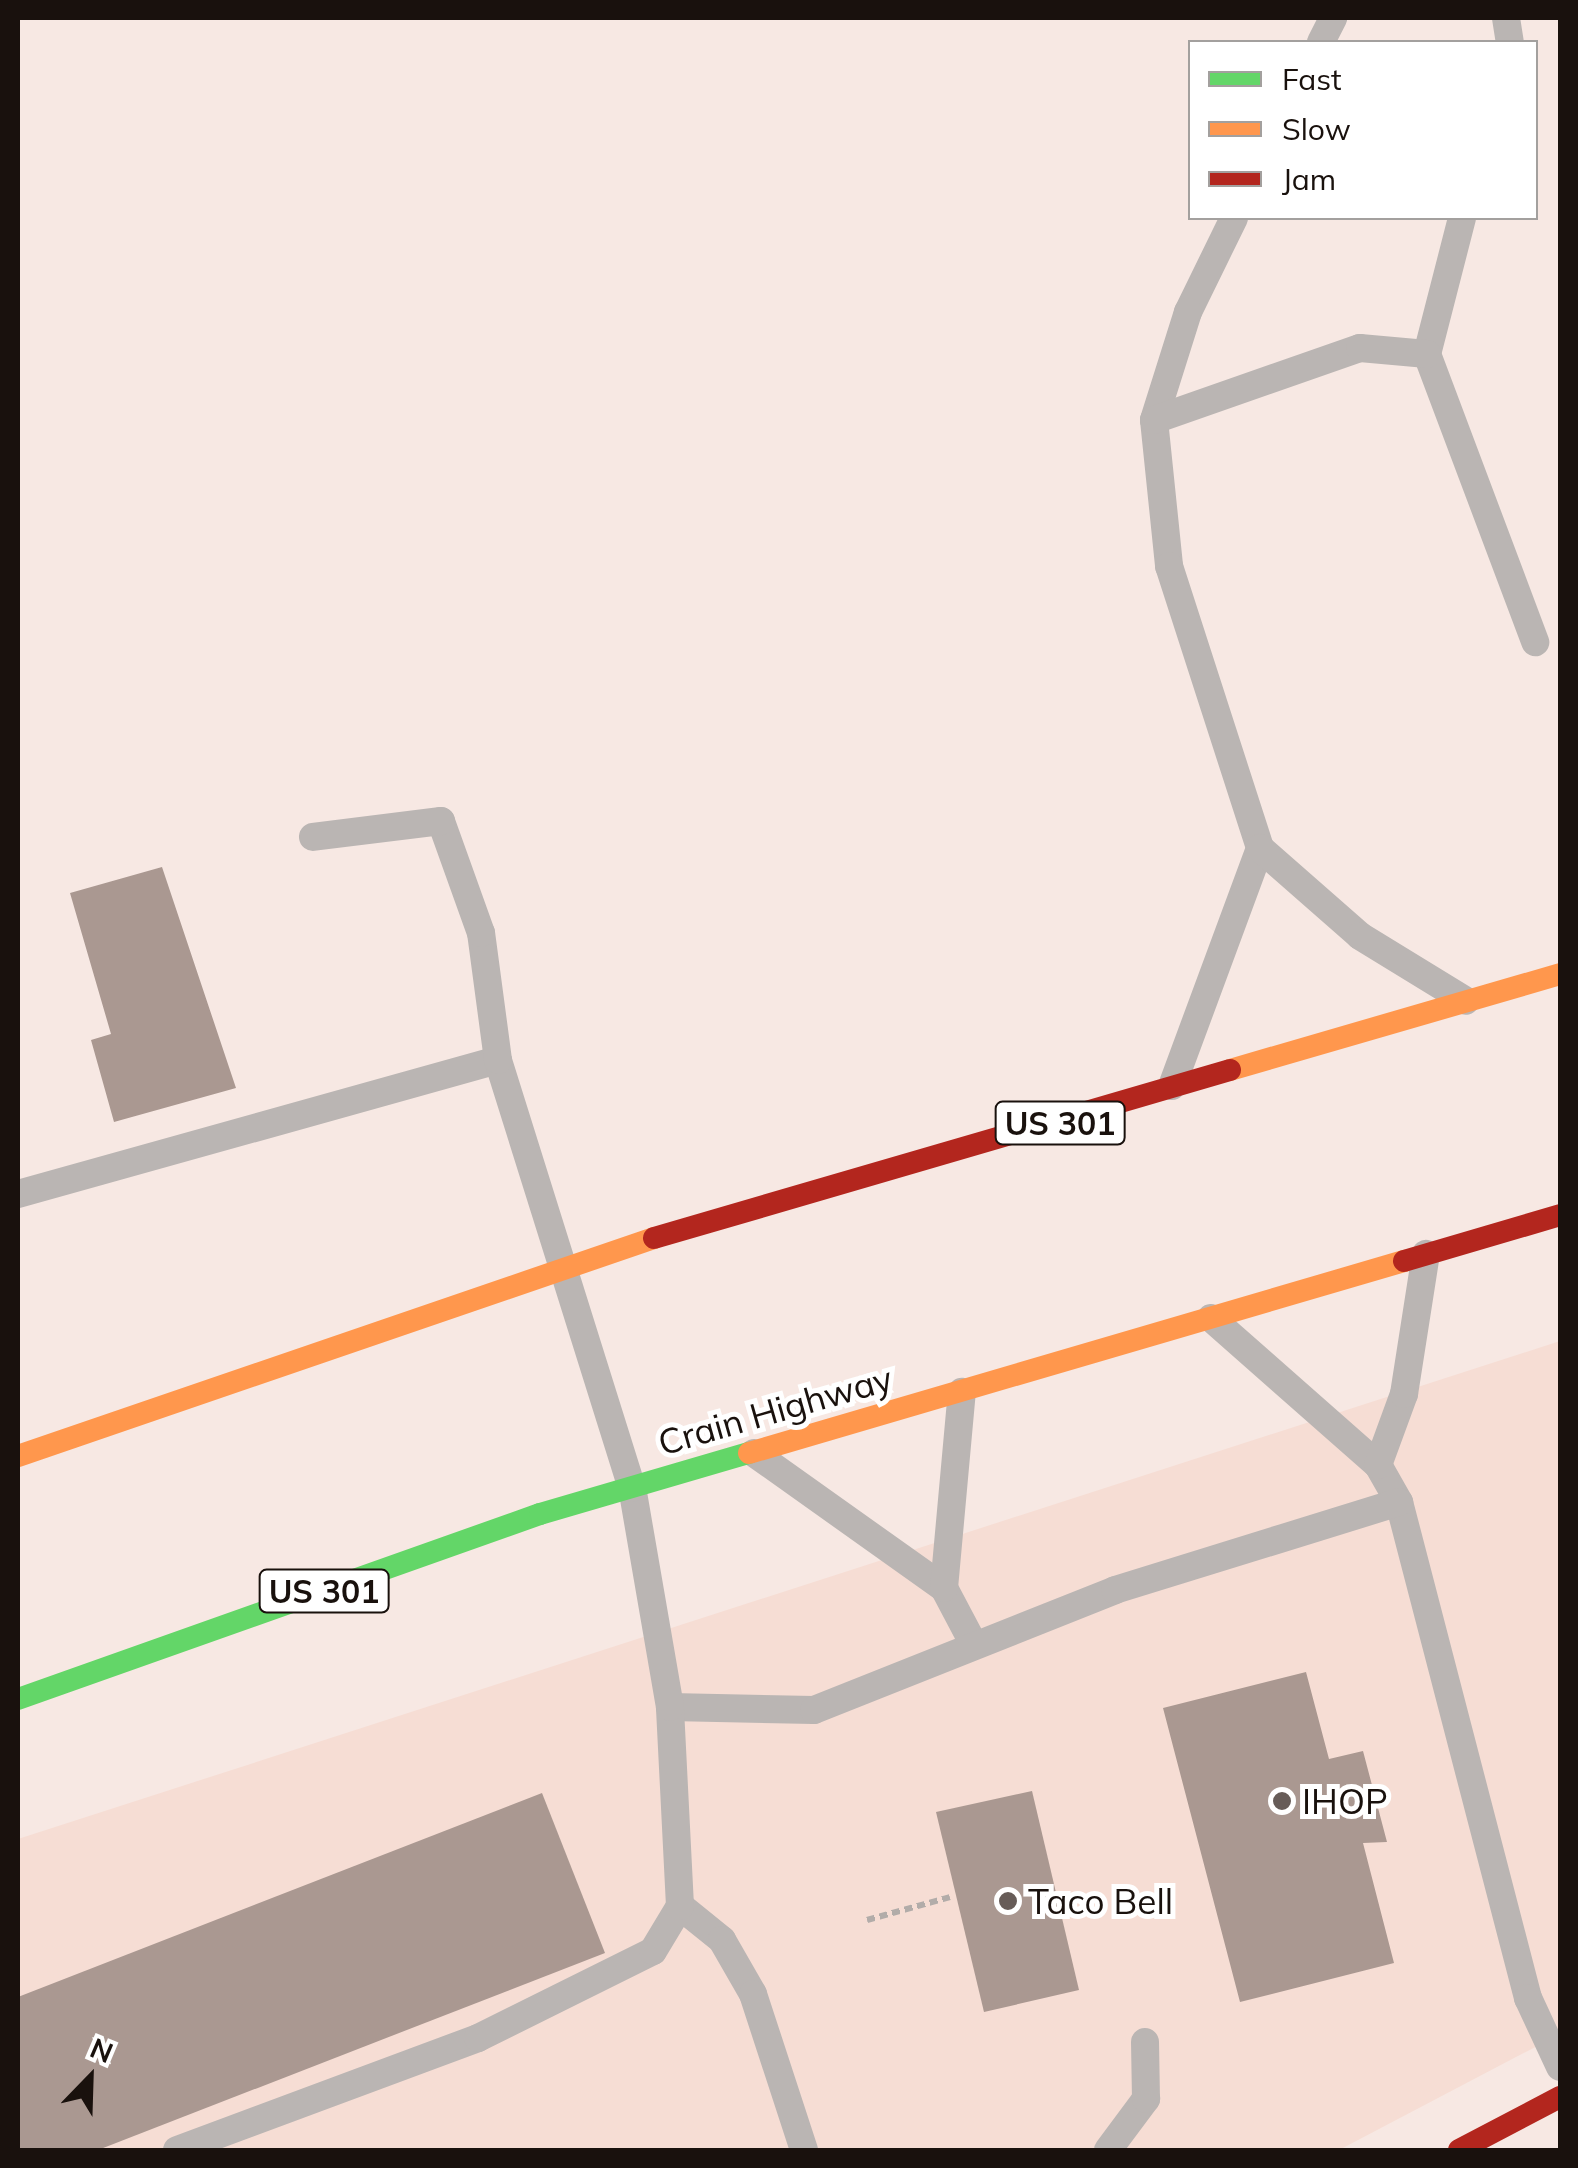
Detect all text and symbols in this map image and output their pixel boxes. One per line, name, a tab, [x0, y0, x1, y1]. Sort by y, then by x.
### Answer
legend	[1188, 40, 1538, 220]
text: Fast	[1282, 60, 1342, 98]
text: Slow	[1282, 110, 1351, 148]
text: Jam	[1282, 160, 1336, 198]
road number: US 301	[992, 1096, 1128, 1150]
street label: Crain Highway	[653, 1357, 897, 1463]
road number: US 301	[256, 1564, 392, 1618]
place label: IHOP	[1302, 1780, 1388, 1822]
marker: IHOP	[1271, 1790, 1293, 1812]
place label: Taco Bell	[1028, 1880, 1173, 1922]
marker: Taco Bell	[997, 1890, 1019, 1912]
north arrow	[40, 2028, 140, 2128]
text: N	[85, 2030, 118, 2070]

